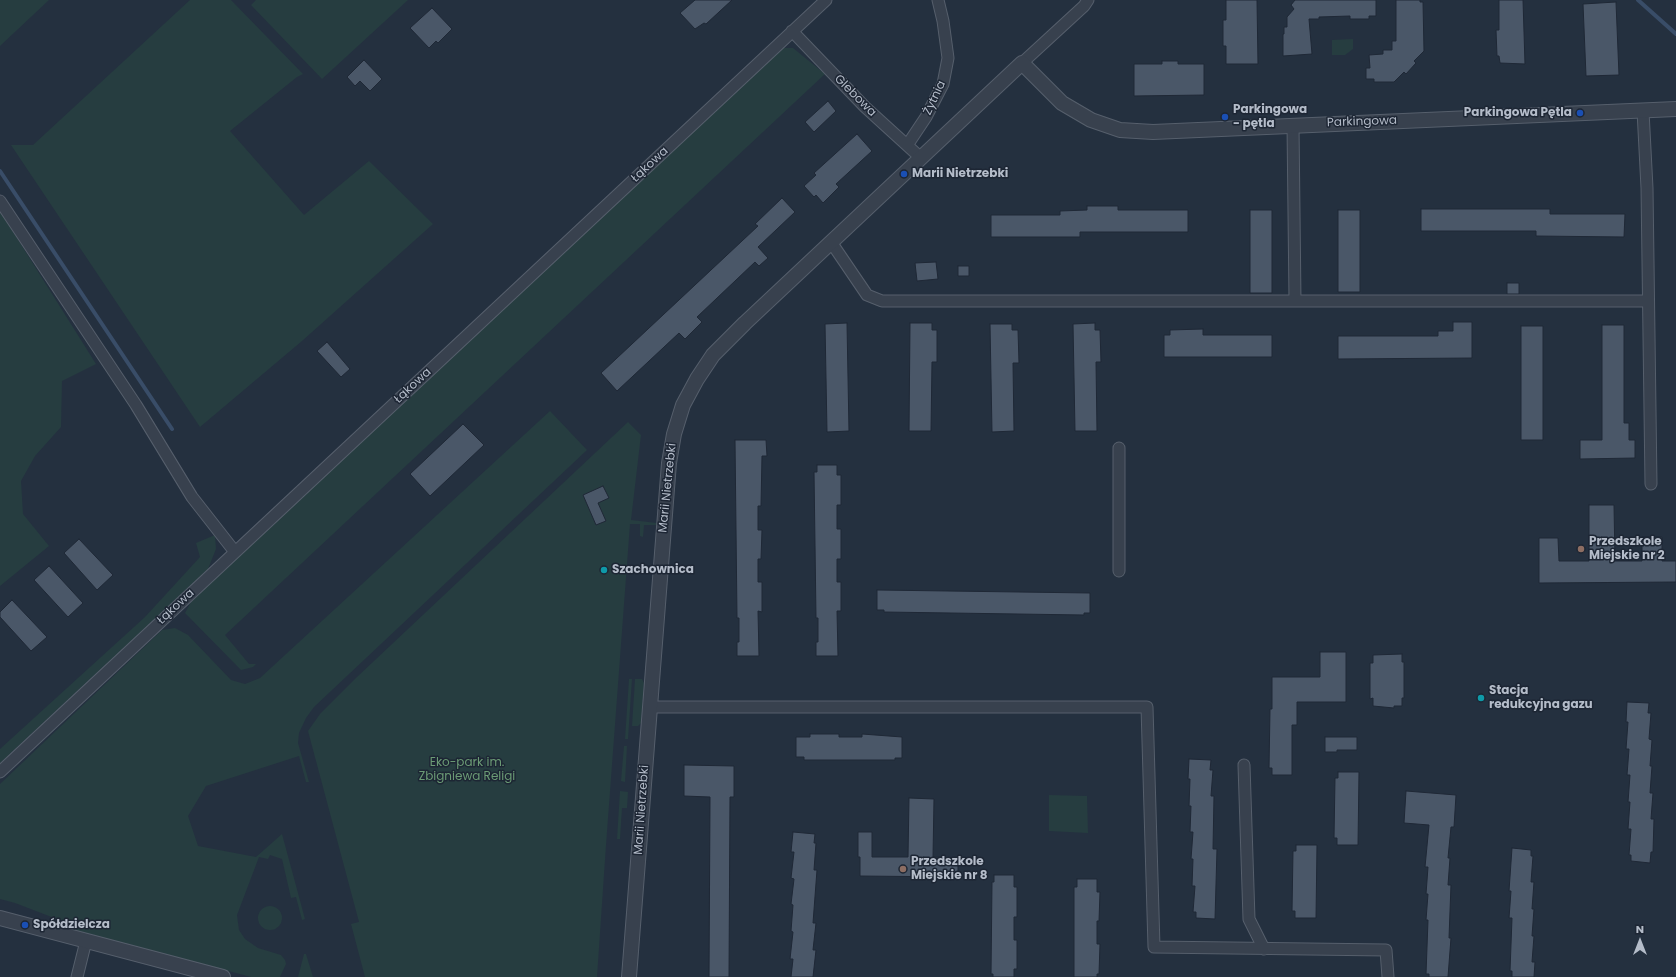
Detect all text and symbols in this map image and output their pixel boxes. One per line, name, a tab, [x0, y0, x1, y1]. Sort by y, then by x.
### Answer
street label: Glebowa	[831, 72, 879, 120]
street label: Żytnia	[921, 78, 949, 118]
place label: Parkingowa - pętla	[1233, 103, 1307, 131]
place label: Parkingowa Pętla	[1464, 106, 1572, 120]
marker: Parkingowa Pętla	[1575, 108, 1585, 118]
marker: Parkingowa - pętla	[1220, 112, 1230, 122]
street label: Parkingowa	[1327, 114, 1397, 130]
street label: Łąkowa	[629, 144, 671, 186]
place label: Marii Nietrzebki	[912, 167, 1008, 181]
marker: Marii Nietrzebki	[899, 169, 909, 179]
street label: Łąkowa	[392, 365, 434, 407]
street label: Marii Nietrzebki	[656, 443, 680, 533]
place label: Przedszkole Miejskie nr 2	[1589, 535, 1665, 563]
marker: Przedszkole Miejskie nr 2	[1576, 544, 1586, 554]
place label: Szachownica	[612, 563, 694, 577]
marker: Szachownica	[599, 565, 609, 575]
street label: Łąkowa	[155, 586, 197, 628]
place label: Stacja redukcyjna gazu	[1489, 684, 1593, 712]
marker: Stacja redukcyjna gazu	[1476, 693, 1486, 703]
park label: Eko-park im. Zbigniewa Religi	[419, 756, 515, 784]
street label: Marii Nietrzebki	[632, 765, 652, 855]
place label: Przedszkole Miejskie nr 8	[911, 855, 988, 883]
marker: Przedszkole Miejskie nr 8	[898, 864, 908, 874]
place label: Spółdzielcza	[33, 918, 110, 932]
marker: Spółdzielcza	[20, 920, 30, 930]
north arrow	[1620, 921, 1660, 961]
text: N	[1636, 921, 1644, 937]

